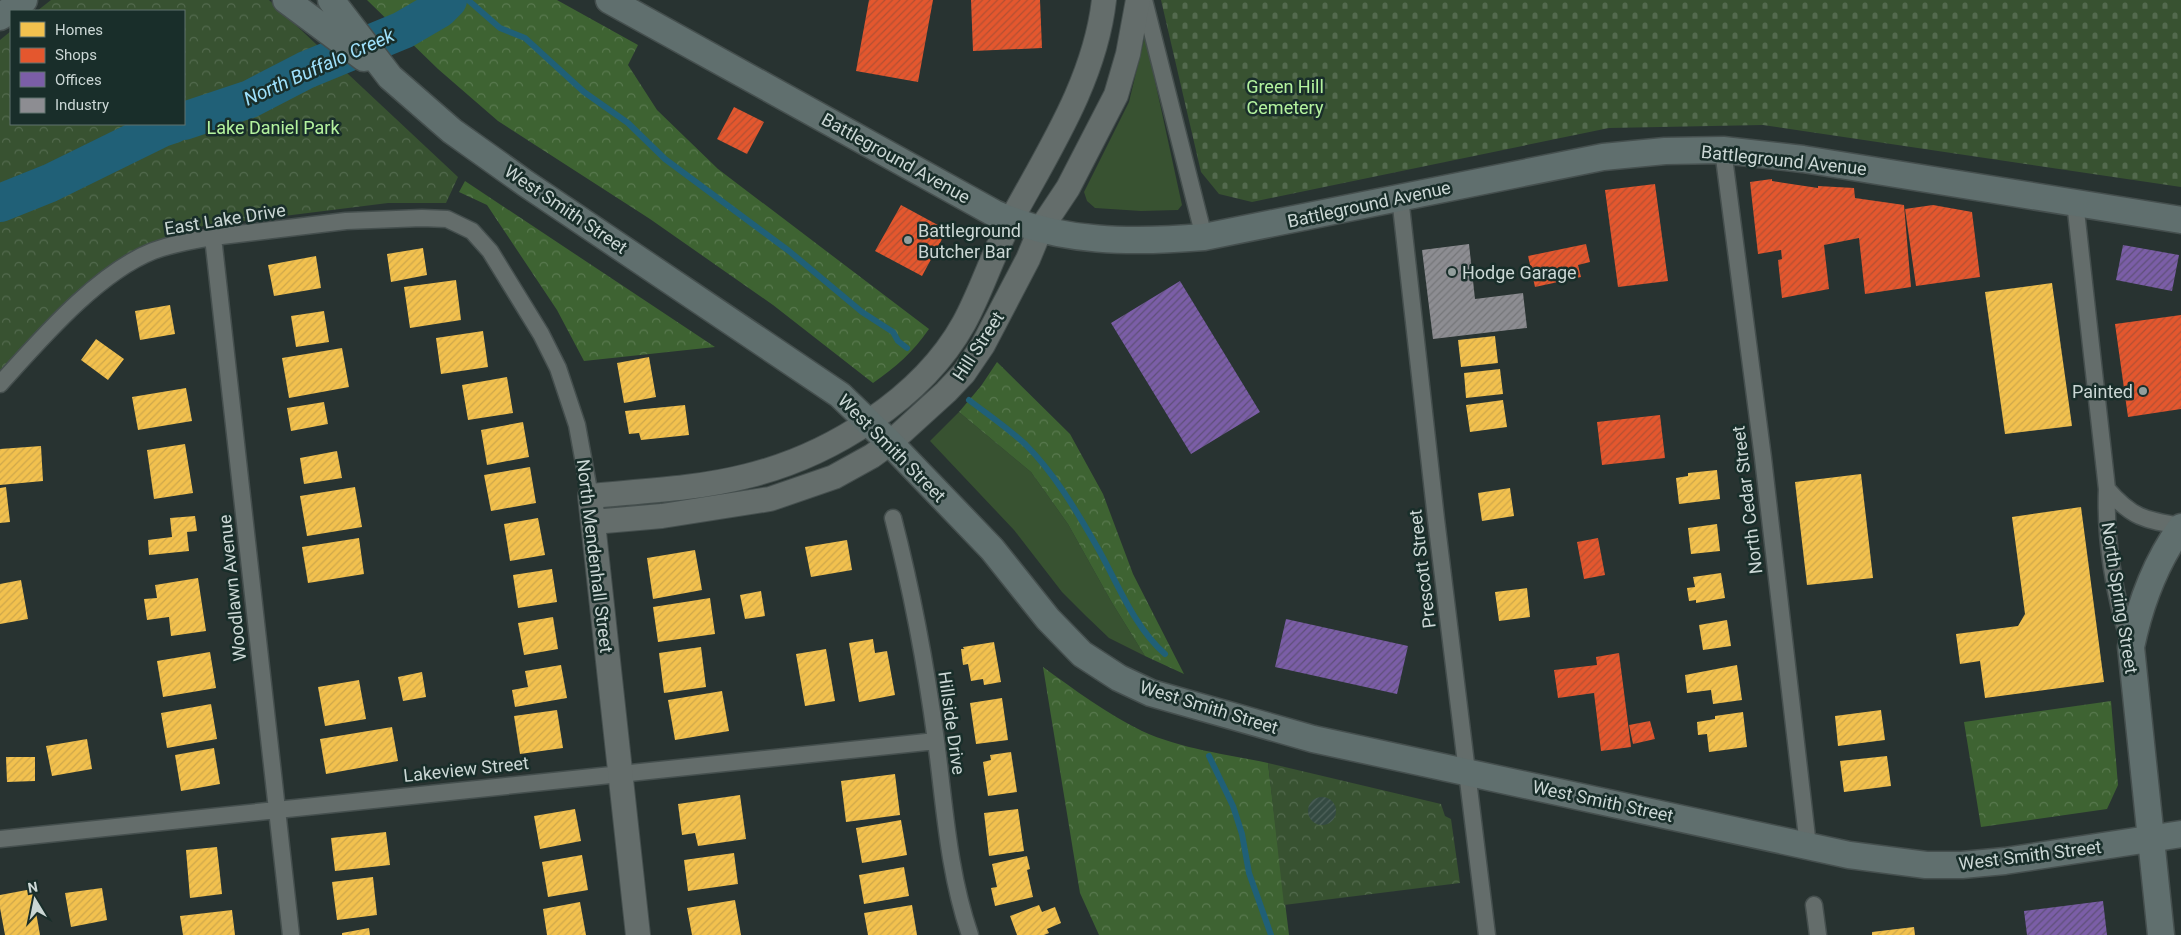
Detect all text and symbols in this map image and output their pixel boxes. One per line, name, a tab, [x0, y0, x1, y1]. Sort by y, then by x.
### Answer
legend	[10, 10, 185, 125]
text: Homes	[55, 21, 103, 39]
water label: North Buffalo Creek	[240, 23, 398, 111]
text: Shops	[55, 46, 97, 64]
text: Offices	[55, 71, 102, 89]
park label: Green Hill Cemetery	[1246, 76, 1324, 118]
text: Industry	[55, 96, 109, 114]
street label: Battleground Avenue	[818, 108, 974, 208]
park label: Lake Daniel Park	[206, 117, 340, 138]
street label: Battleground Avenue	[1700, 141, 1868, 179]
street label: West Smith Street	[501, 160, 631, 258]
street label: Battleground Avenue	[1285, 176, 1453, 232]
street label: East Lake Drive	[163, 199, 287, 239]
place label: Battleground Butcher Bar	[918, 220, 1021, 262]
marker: Battleground Butcher Bar	[902, 234, 914, 246]
place label: Hodge Garage	[1462, 262, 1577, 283]
marker: Hodge Garage	[1446, 266, 1458, 278]
street label: Hill Street	[948, 308, 1008, 384]
place label: Painted	[2072, 381, 2133, 402]
marker: Painted	[2137, 385, 2149, 397]
street label: West Smith Street	[834, 390, 950, 506]
street label: North Cedar Street	[1727, 425, 1767, 575]
street label: North Mendenhall Street	[573, 458, 617, 654]
street label: Prescott Street	[1404, 508, 1440, 630]
street label: Woodlawn Avenue	[214, 514, 250, 662]
street label: North Spring Street	[2098, 521, 2142, 675]
street label: Hillside Drive	[934, 670, 970, 776]
street label: West Smith Street	[1137, 676, 1281, 738]
street label: Lakeview Street	[402, 752, 530, 786]
street label: West Smith Street	[1531, 776, 1675, 826]
street label: West Smith Street	[1958, 836, 2103, 874]
north arrow	[10, 875, 60, 925]
text: N	[26, 878, 39, 896]

